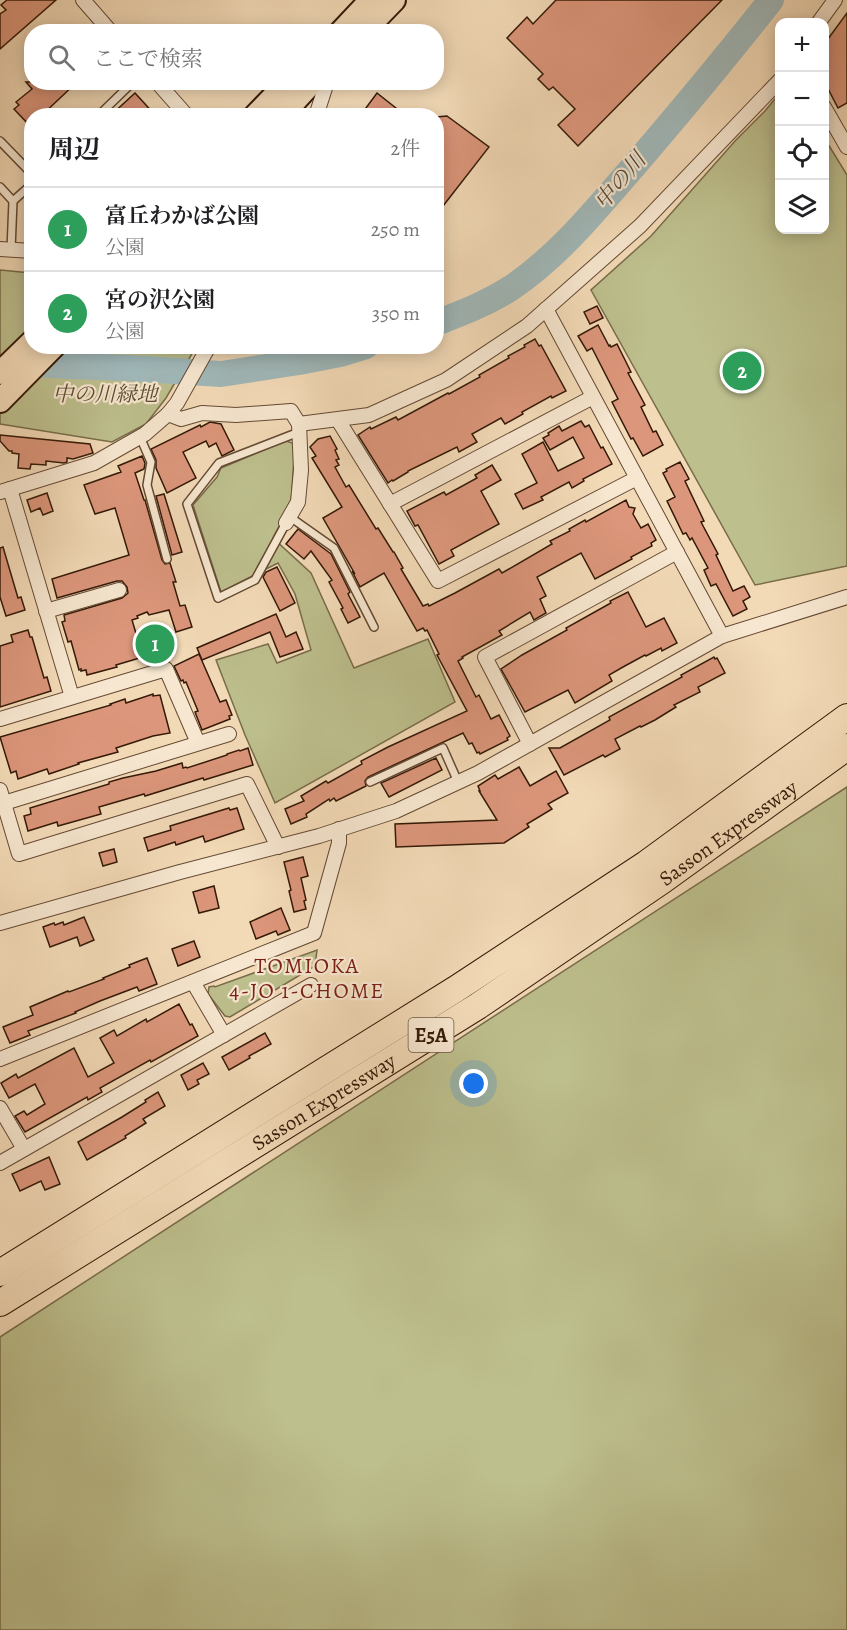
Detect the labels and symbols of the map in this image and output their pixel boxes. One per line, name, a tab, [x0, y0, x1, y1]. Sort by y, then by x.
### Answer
water label: 中の川	[587, 145, 654, 216]
pin: 2	[722, 348, 762, 394]
park label: 中の川緑地	[53, 380, 159, 408]
pin: 1	[136, 622, 174, 666]
street label: Sasson Expressway	[653, 773, 804, 892]
district label: TOMIOKA 4-JO 1-CHOME	[229, 951, 385, 1006]
road number: E5A	[408, 1018, 454, 1052]
street label: Sasson Expressway	[246, 1046, 401, 1157]
your location	[459, 1069, 488, 1098]

